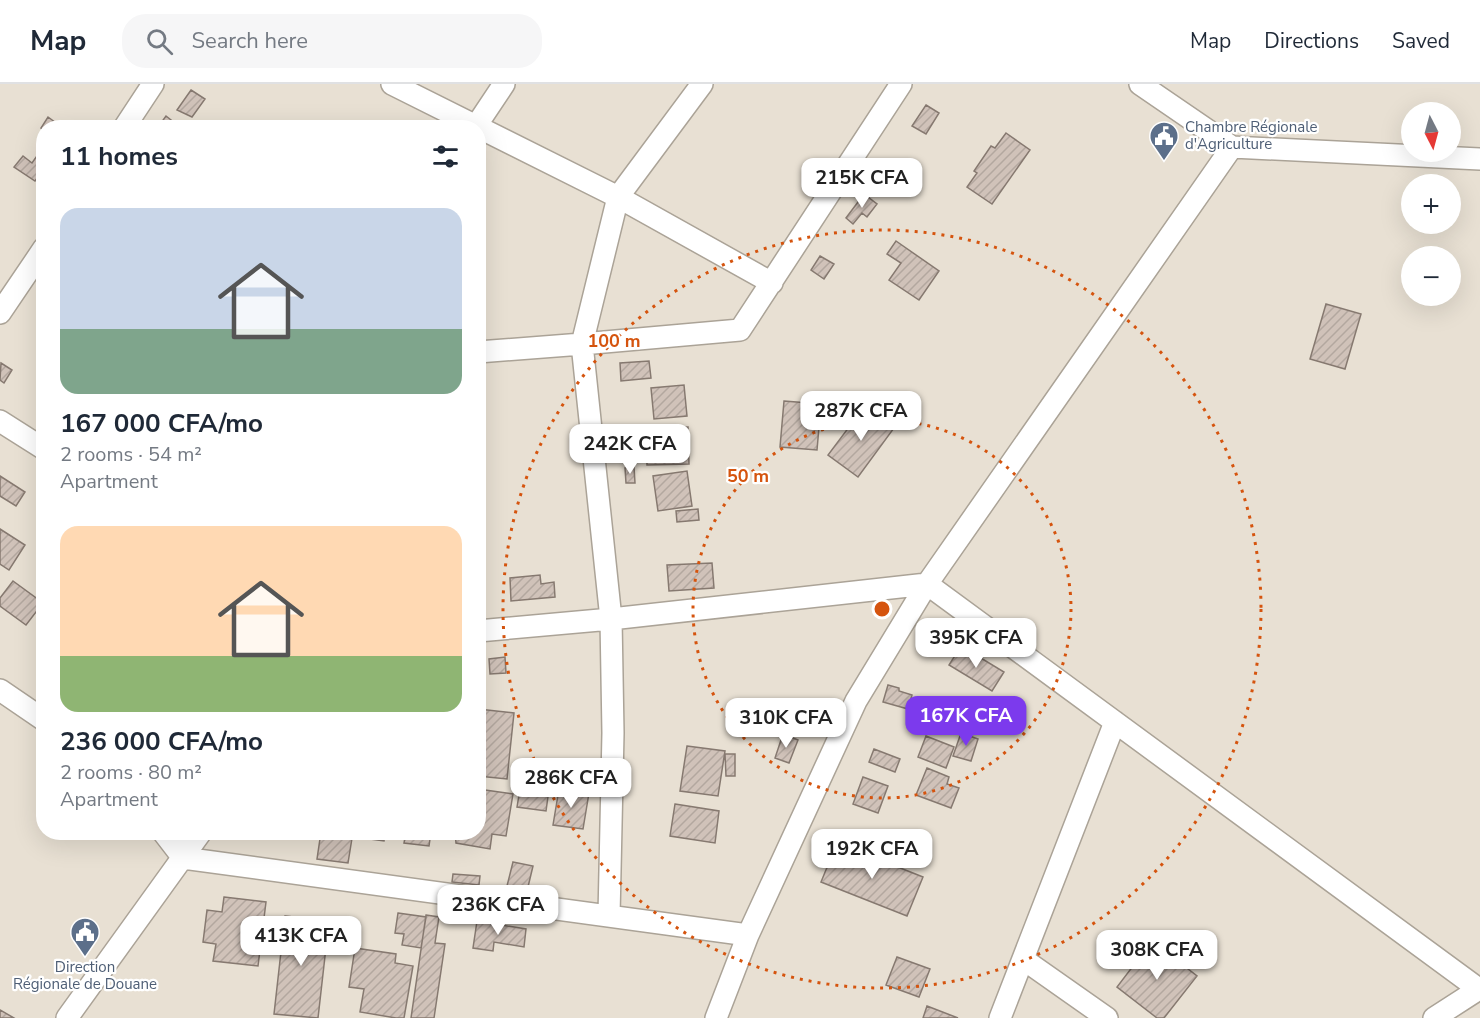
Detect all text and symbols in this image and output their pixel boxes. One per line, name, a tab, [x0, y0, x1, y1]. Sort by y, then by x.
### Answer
search box	[122, 14, 542, 68]
text: Map	[30, 22, 86, 60]
icon: search	[143, 25, 176, 58]
text: Search here	[191, 26, 308, 56]
text: Map	[1190, 27, 1231, 55]
text: Directions	[1264, 27, 1359, 55]
text: Saved	[1392, 27, 1450, 55]
north arrow	[1401, 102, 1461, 162]
map controls	[1401, 102, 1461, 306]
place label: Chambre Régionale d'Agriculture	[1185, 117, 1318, 154]
public building icon: Chambre Régionale d'Agriculture	[1148, 120, 1180, 162]
text: 11 homes	[60, 139, 178, 174]
icon: filters	[429, 140, 462, 173]
pin: 215K CFA	[800, 158, 924, 209]
text: 215K CFA	[815, 164, 909, 191]
button: +	[1401, 174, 1461, 234]
button: −	[1401, 246, 1461, 306]
icon: home	[207, 247, 315, 355]
text: 100 m	[587, 329, 641, 353]
pin: 287K CFA	[799, 391, 923, 442]
text: 287K CFA	[814, 397, 908, 424]
text: 167 000 CFA/mo	[60, 406, 263, 441]
pin: 242K CFA	[568, 424, 692, 475]
text: 242K CFA	[583, 430, 677, 457]
text: 2 rooms · 54 m²	[60, 441, 202, 468]
text: 50 m	[727, 464, 769, 488]
text: Apartment	[60, 468, 158, 495]
icon: home	[207, 565, 315, 673]
centre of rings	[872, 599, 892, 619]
pin: 395K CFA	[914, 618, 1038, 669]
text: 395K CFA	[929, 624, 1023, 651]
pin: 167K CFA	[904, 696, 1028, 747]
pin: 310K CFA	[724, 698, 848, 749]
text: 167K CFA	[919, 702, 1013, 729]
text: 310K CFA	[739, 704, 833, 731]
text: 236 000 CFA/mo	[60, 724, 263, 759]
pin: 286K CFA	[509, 758, 633, 809]
text: 2 rooms · 80 m²	[60, 759, 202, 786]
text: 286K CFA	[524, 764, 618, 791]
text: Apartment	[60, 786, 158, 813]
pin: 192K CFA	[810, 829, 934, 880]
text: 192K CFA	[825, 835, 919, 862]
pin: 236K CFA	[436, 885, 560, 936]
text: 236K CFA	[451, 891, 545, 918]
public building icon: Direction Régionale de Douane	[69, 916, 101, 958]
pin: 413K CFA	[239, 916, 363, 967]
text: 413K CFA	[254, 922, 348, 949]
pin: 308K CFA	[1095, 930, 1219, 981]
text: 308K CFA	[1110, 936, 1204, 963]
place label: Direction Régionale de Douane	[13, 957, 157, 994]

